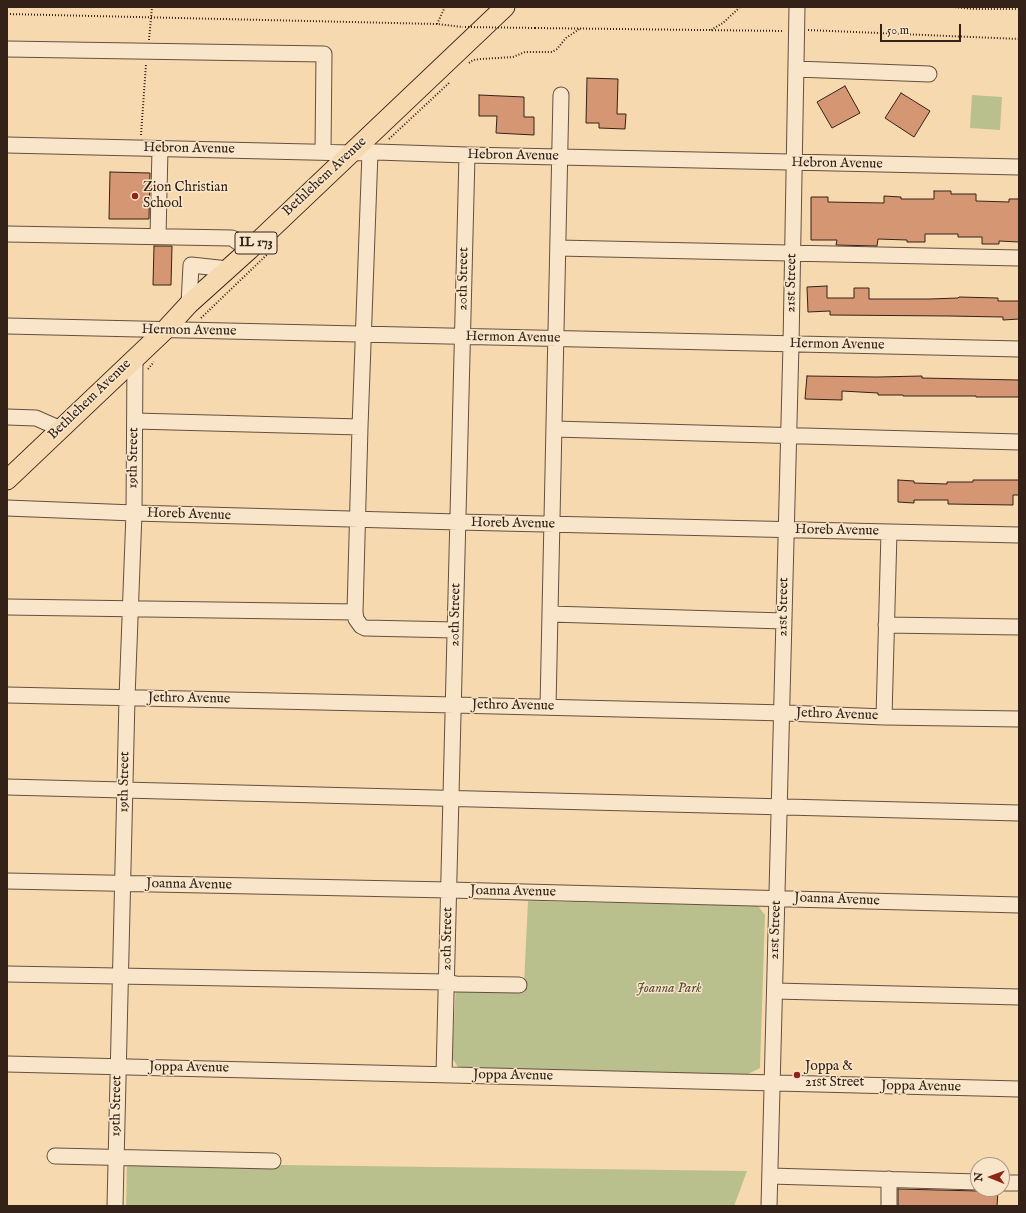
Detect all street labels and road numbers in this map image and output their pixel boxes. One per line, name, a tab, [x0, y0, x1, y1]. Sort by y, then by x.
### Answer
street label: Bethlehem Avenue	[280, 134, 370, 220]
street label: Hebron Avenue	[143, 140, 235, 158]
street label: Hebron Avenue	[467, 147, 559, 165]
street label: Hebron Avenue	[791, 155, 883, 173]
road number: IL 173	[235, 232, 277, 254]
street label: 20th Street	[455, 247, 473, 311]
street label: 21st Street	[783, 253, 801, 313]
street label: Hermon Avenue	[141, 322, 237, 340]
street label: Hermon Avenue	[465, 329, 561, 347]
street label: Hermon Avenue	[789, 336, 885, 354]
street label: Bethlehem Avenue	[45, 356, 135, 444]
street label: 19th Street	[125, 427, 143, 489]
street label: Horeb Avenue	[147, 505, 231, 525]
street label: Horeb Avenue	[471, 515, 555, 533]
street label: Horeb Avenue	[795, 522, 879, 540]
street label: 21st Street	[775, 577, 793, 637]
street label: 20th Street	[447, 583, 465, 647]
street label: Jethro Avenue	[148, 690, 230, 708]
street label: Jethro Avenue	[472, 697, 554, 715]
street label: Jethro Avenue	[795, 705, 879, 725]
street label: 19th Street	[116, 751, 134, 813]
street label: Joanna Avenue	[146, 876, 232, 894]
street label: Joanna Avenue	[470, 883, 556, 901]
street label: Joanna Avenue	[794, 890, 880, 910]
street label: 21st Street	[767, 900, 785, 960]
street label: 20th Street	[439, 907, 457, 971]
street label: Joppa Avenue	[149, 1059, 229, 1077]
street label: Joppa Avenue	[473, 1067, 553, 1085]
street label: 19th Street	[108, 1075, 126, 1137]
street label: Joppa Avenue	[881, 1078, 961, 1096]

